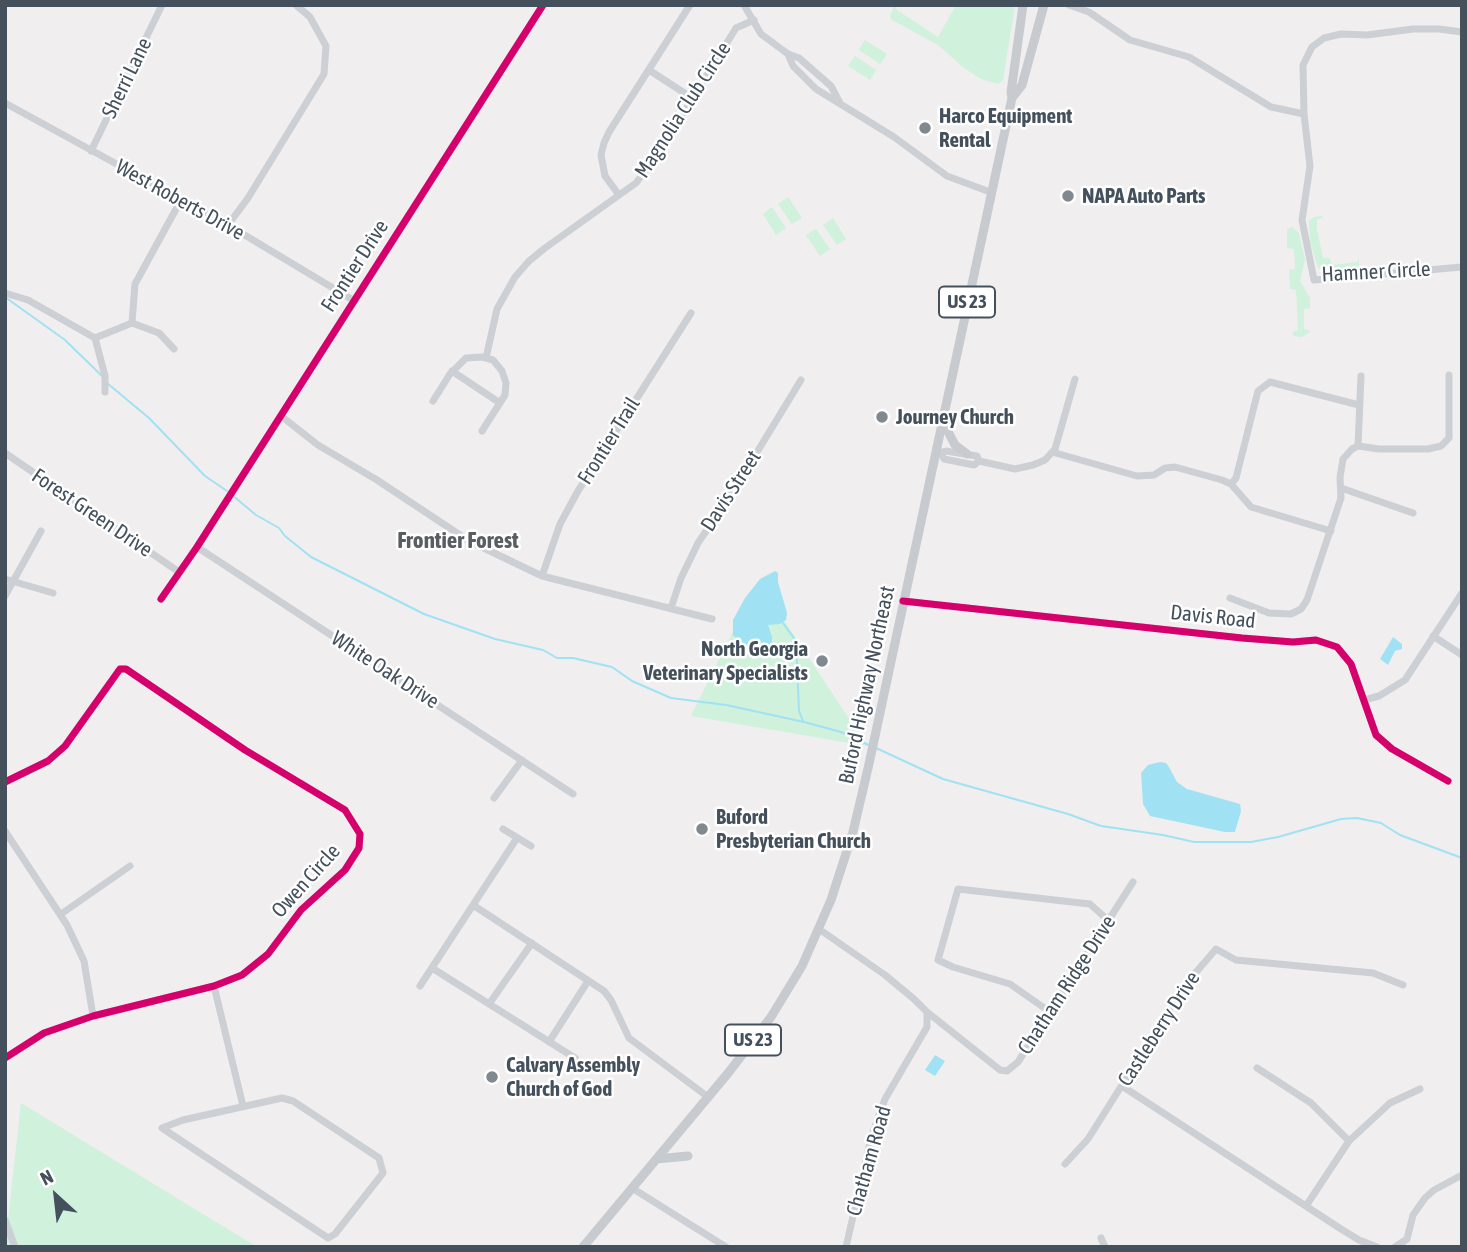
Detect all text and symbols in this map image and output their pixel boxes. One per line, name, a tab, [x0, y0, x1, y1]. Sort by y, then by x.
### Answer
street label: Sherri Lane	[97, 34, 157, 122]
street label: Magnolia Club Circle	[630, 37, 736, 183]
place label: Harco Equipment Rental	[939, 103, 1072, 153]
marker: Harco Equipment Rental	[917, 120, 933, 136]
street label: West Roberts Drive	[111, 154, 249, 246]
place label: NAPA Auto Parts	[1082, 183, 1205, 209]
marker: NAPA Auto Parts	[1060, 188, 1076, 204]
street label: Frontier Drive	[316, 215, 394, 317]
street label: Hamner Circle	[1321, 257, 1431, 287]
road number: US 23	[939, 286, 995, 318]
street label: Frontier Trail	[572, 393, 646, 489]
place label: Journey Church	[896, 404, 1014, 430]
marker: Journey Church	[874, 409, 890, 425]
street label: Davis Street	[696, 446, 766, 536]
street label: Forest Green Drive	[27, 463, 157, 563]
district label: Frontier Forest	[397, 527, 519, 555]
street label: Buford Highway Northeast	[834, 584, 900, 786]
street label: Davis Road	[1169, 600, 1257, 634]
street label: White Oak Drive	[326, 626, 444, 714]
place label: North Georgia Veterinary Specialists	[643, 636, 808, 686]
marker: North Georgia Veterinary Specialists	[814, 653, 830, 669]
place label: Buford Presbyterian Church	[716, 804, 871, 854]
marker: Buford Presbyterian Church	[694, 821, 710, 837]
street label: Owen Circle	[266, 839, 346, 923]
street label: Chatham Ridge Drive	[1013, 911, 1121, 1059]
street label: Castleberry Drive	[1113, 967, 1205, 1091]
road number: US 23	[725, 1024, 781, 1056]
place label: Calvary Assembly Church of God	[506, 1052, 640, 1102]
marker: Calvary Assembly Church of God	[484, 1069, 500, 1085]
street label: Chatham Road	[841, 1103, 897, 1219]
north arrow	[21, 1161, 91, 1231]
text: N	[36, 1165, 56, 1190]

